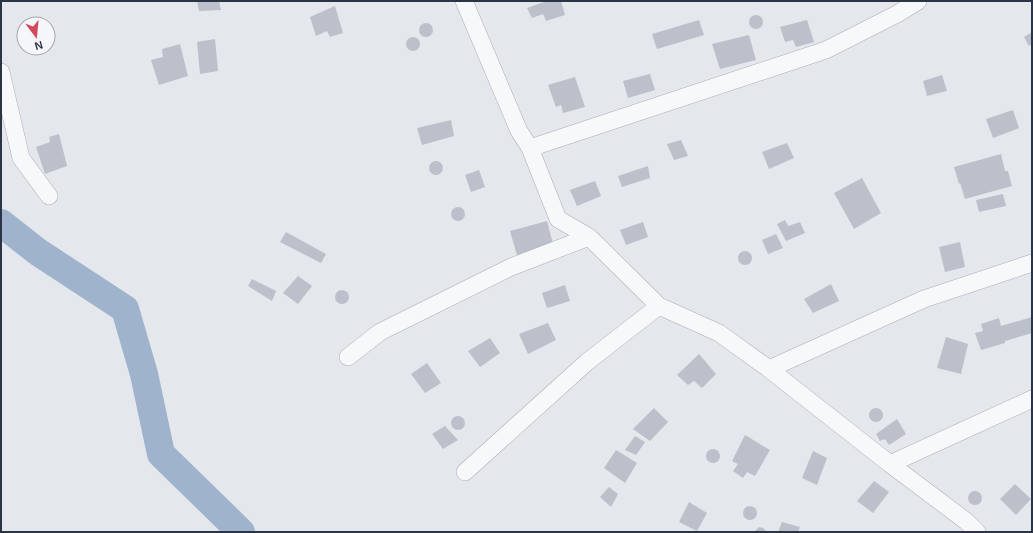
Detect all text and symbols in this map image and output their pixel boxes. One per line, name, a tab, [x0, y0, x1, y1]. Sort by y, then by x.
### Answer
north arrow	[16, 16, 56, 56]
text: N	[33, 39, 44, 52]

